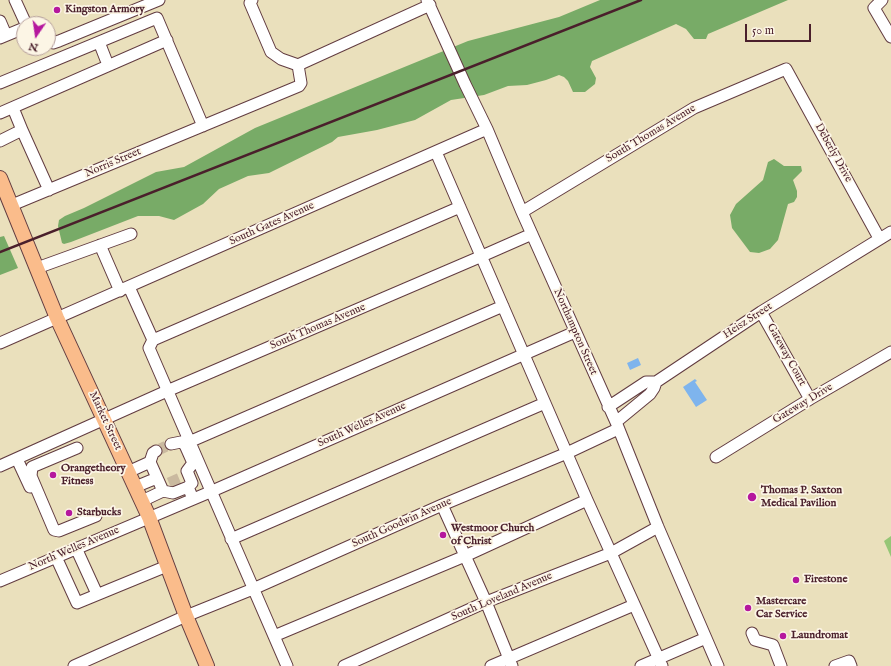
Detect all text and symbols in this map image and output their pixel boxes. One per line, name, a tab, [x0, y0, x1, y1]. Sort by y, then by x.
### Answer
place label: Kingston Armory	[65, 3, 145, 17]
marker: Kingston Armory	[52, 5, 62, 15]
north arrow	[16, 16, 56, 56]
scale bar	[747, 16, 813, 42]
text: 50 m	[752, 23, 774, 38]
text: N	[27, 39, 40, 55]
street label: South Thomas Avenue	[604, 102, 698, 166]
street label: Deberly Drive	[811, 121, 855, 185]
street label: Norris Street	[83, 145, 143, 181]
street label: South Gates Avenue	[228, 199, 316, 249]
street label: Northampton Street	[550, 287, 600, 377]
street label: Heisz Street	[721, 300, 775, 342]
street label: South Thomas Avenue	[268, 301, 368, 353]
street label: Gateway Court	[763, 322, 809, 388]
street label: Gateway Drive	[771, 381, 835, 427]
street label: Market Street	[86, 389, 124, 453]
street label: South Welles Avenue	[316, 400, 408, 450]
place label: Orangetheory Fitness	[61, 462, 126, 488]
marker: Orangetheory Fitness	[48, 470, 58, 480]
place label: Thomas P. Saxton Medical Pavilion	[761, 484, 842, 510]
marker: Thomas P. Saxton Medical Pavilion	[746, 491, 758, 503]
street label: South Goodwin Avenue	[350, 495, 454, 551]
place label: Starbucks	[77, 506, 121, 520]
marker: Starbucks	[64, 508, 74, 518]
place label: Westmoor Church of Christ	[451, 522, 534, 548]
street label: North Welles Avenue	[27, 524, 121, 574]
marker: Westmoor Church of Christ	[438, 530, 448, 540]
street label: South Loveland Avenue	[450, 570, 554, 624]
place label: Firestone	[804, 573, 847, 587]
marker: Firestone	[791, 575, 801, 585]
place label: Mastercare Car Service	[756, 595, 807, 621]
marker: Mastercare Car Service	[743, 603, 753, 613]
place label: Laundromat	[791, 629, 848, 643]
marker: Laundromat	[778, 631, 788, 641]

